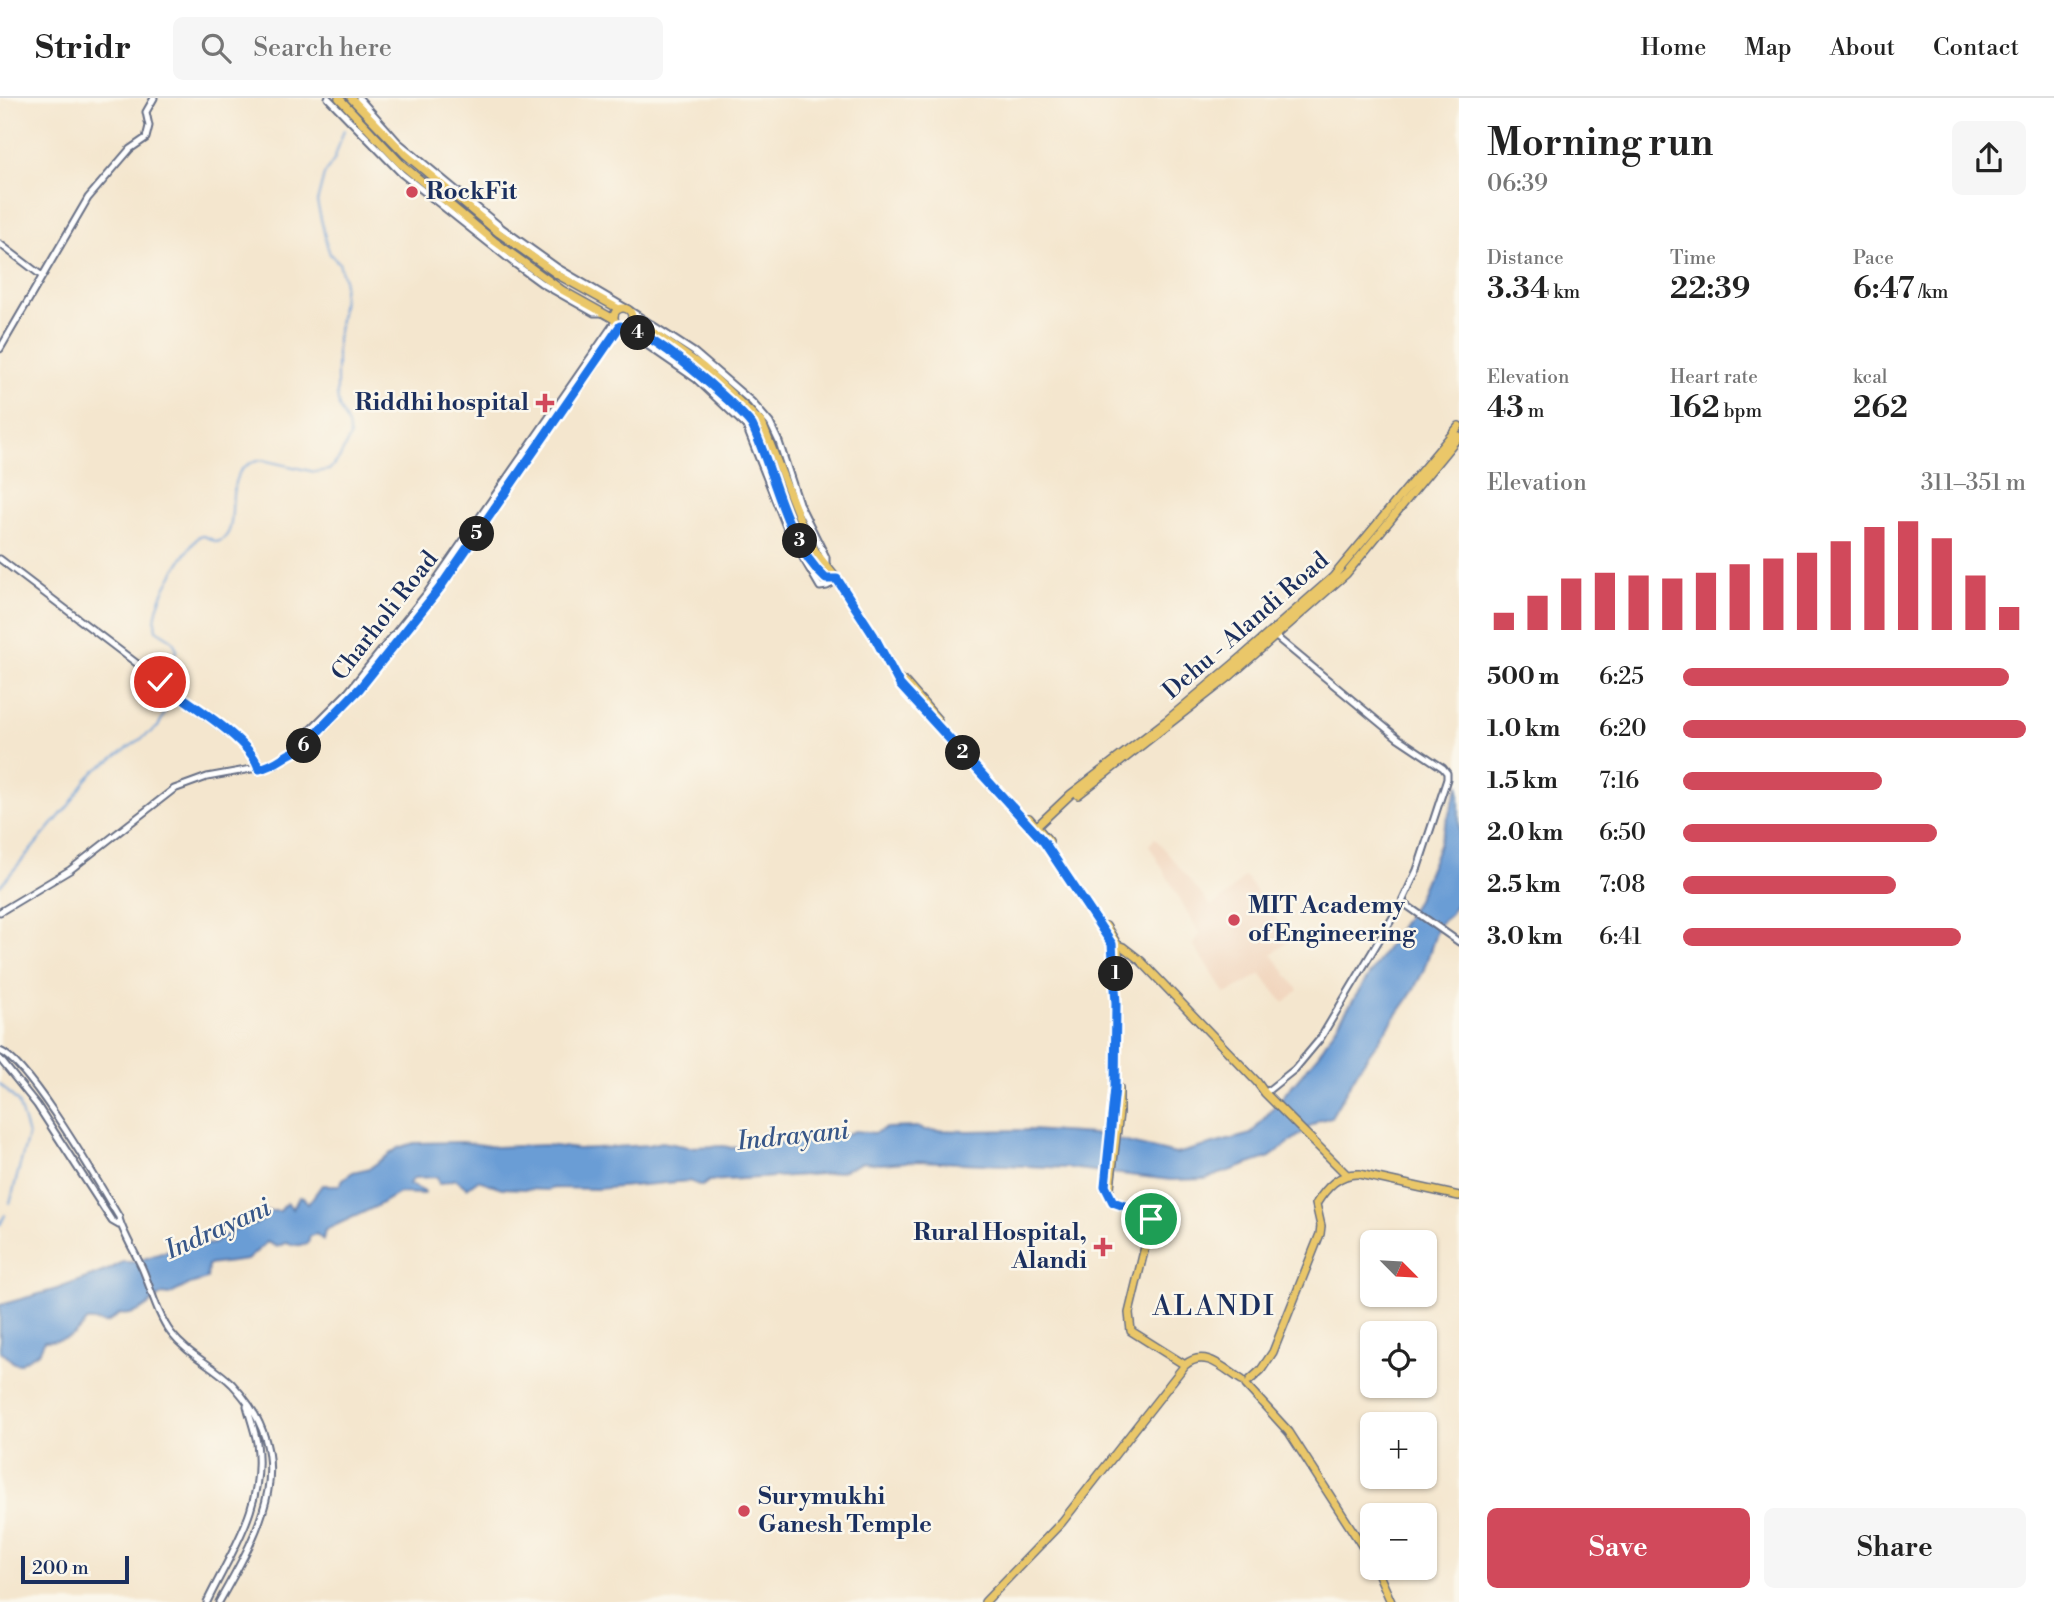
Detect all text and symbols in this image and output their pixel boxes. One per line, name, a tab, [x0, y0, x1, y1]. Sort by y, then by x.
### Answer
search box	[173, 17, 663, 80]
text: Stridr	[35, 28, 131, 69]
icon: search	[197, 29, 235, 67]
text: Search here	[253, 32, 392, 64]
text: Home	[1641, 33, 1706, 63]
text: Map	[1744, 33, 1792, 63]
text: About	[1830, 33, 1895, 63]
text: Contact	[1933, 33, 2019, 63]
text: Morning run	[1487, 120, 1713, 167]
button: share	[1952, 121, 2026, 195]
text: 06:39	[1487, 170, 1548, 198]
place label: RockFit	[426, 177, 518, 207]
marker: RockFit	[404, 184, 420, 200]
text: Distance	[1487, 246, 1564, 270]
text: Time	[1670, 246, 1716, 270]
text: Pace	[1853, 246, 1894, 270]
text: 3.34	[1487, 270, 1550, 308]
text: 22:39	[1670, 270, 1750, 308]
text: 6:47	[1853, 270, 1914, 308]
text: km	[1550, 280, 1580, 304]
text: /km	[1914, 280, 1948, 304]
pin: 4	[620, 316, 656, 350]
text: 4	[631, 320, 644, 344]
text: Elevation	[1487, 365, 1569, 389]
text: Heart rate	[1670, 365, 1758, 389]
text: kcal	[1853, 365, 1887, 389]
place label: Riddhi hospital	[355, 388, 529, 418]
text: 43	[1487, 389, 1524, 427]
text: 162	[1670, 389, 1720, 427]
text: 262	[1853, 389, 1908, 427]
marker: Riddhi hospital	[535, 393, 555, 413]
text: m	[1524, 399, 1544, 423]
text: bpm	[1720, 399, 1762, 423]
text: Elevation	[1487, 469, 1587, 497]
text: 311–351 m	[1921, 469, 2026, 497]
pin: 5	[460, 516, 494, 551]
text: 5	[471, 521, 482, 545]
pin: 3	[782, 524, 818, 558]
text: 3	[794, 528, 805, 552]
street label: Charholi Road	[325, 545, 445, 687]
street label: Dehu - Alandi Road	[1157, 545, 1335, 706]
pin	[130, 652, 190, 712]
icon: check	[141, 663, 179, 701]
text: 500 m	[1487, 663, 1559, 691]
text: 6:25	[1599, 663, 1644, 691]
text: 1.0 km	[1487, 715, 1560, 743]
text: 6:20	[1599, 715, 1647, 743]
pin: 6	[286, 728, 322, 764]
text: 6	[298, 733, 309, 757]
pin: 2	[946, 736, 981, 770]
text: 2	[957, 740, 968, 764]
text: 1.5 km	[1487, 767, 1558, 795]
text: 7:16	[1599, 767, 1639, 795]
text: 2.0 km	[1487, 819, 1563, 847]
text: 6:50	[1599, 819, 1646, 847]
text: 2.5 km	[1487, 871, 1561, 899]
text: 7:08	[1599, 871, 1645, 899]
place label: MIT Academy of Engineering	[1248, 891, 1417, 949]
marker: MIT Academy of Engineering	[1226, 912, 1242, 928]
text: 3.0 km	[1487, 923, 1563, 951]
text: 6:41	[1599, 923, 1642, 951]
pin: 1	[1098, 956, 1134, 992]
text: 1	[1111, 961, 1120, 985]
water label: Indrayani	[734, 1114, 852, 1158]
pin	[1121, 1189, 1181, 1249]
water label: Indrayani	[159, 1191, 277, 1267]
icon: arrive	[1132, 1200, 1170, 1238]
place label: Rural Hospital, Alandi	[913, 1218, 1087, 1276]
north arrow	[1360, 1230, 1437, 1307]
map controls	[1360, 1230, 1437, 1580]
marker: Rural Hospital, Alandi	[1093, 1237, 1113, 1257]
district label: ALANDI	[1151, 1289, 1276, 1324]
button: locate	[1360, 1321, 1437, 1398]
button: +	[1360, 1412, 1437, 1489]
place label: Surymukhi Ganesh Temple	[758, 1482, 932, 1540]
marker: Surymukhi Ganesh Temple	[736, 1503, 752, 1519]
button: −	[1360, 1503, 1437, 1580]
button: Save	[1487, 1508, 1750, 1588]
button: Share	[1764, 1508, 2026, 1588]
scale bar	[21, 1553, 130, 1585]
text: 200 m	[32, 1556, 89, 1580]

